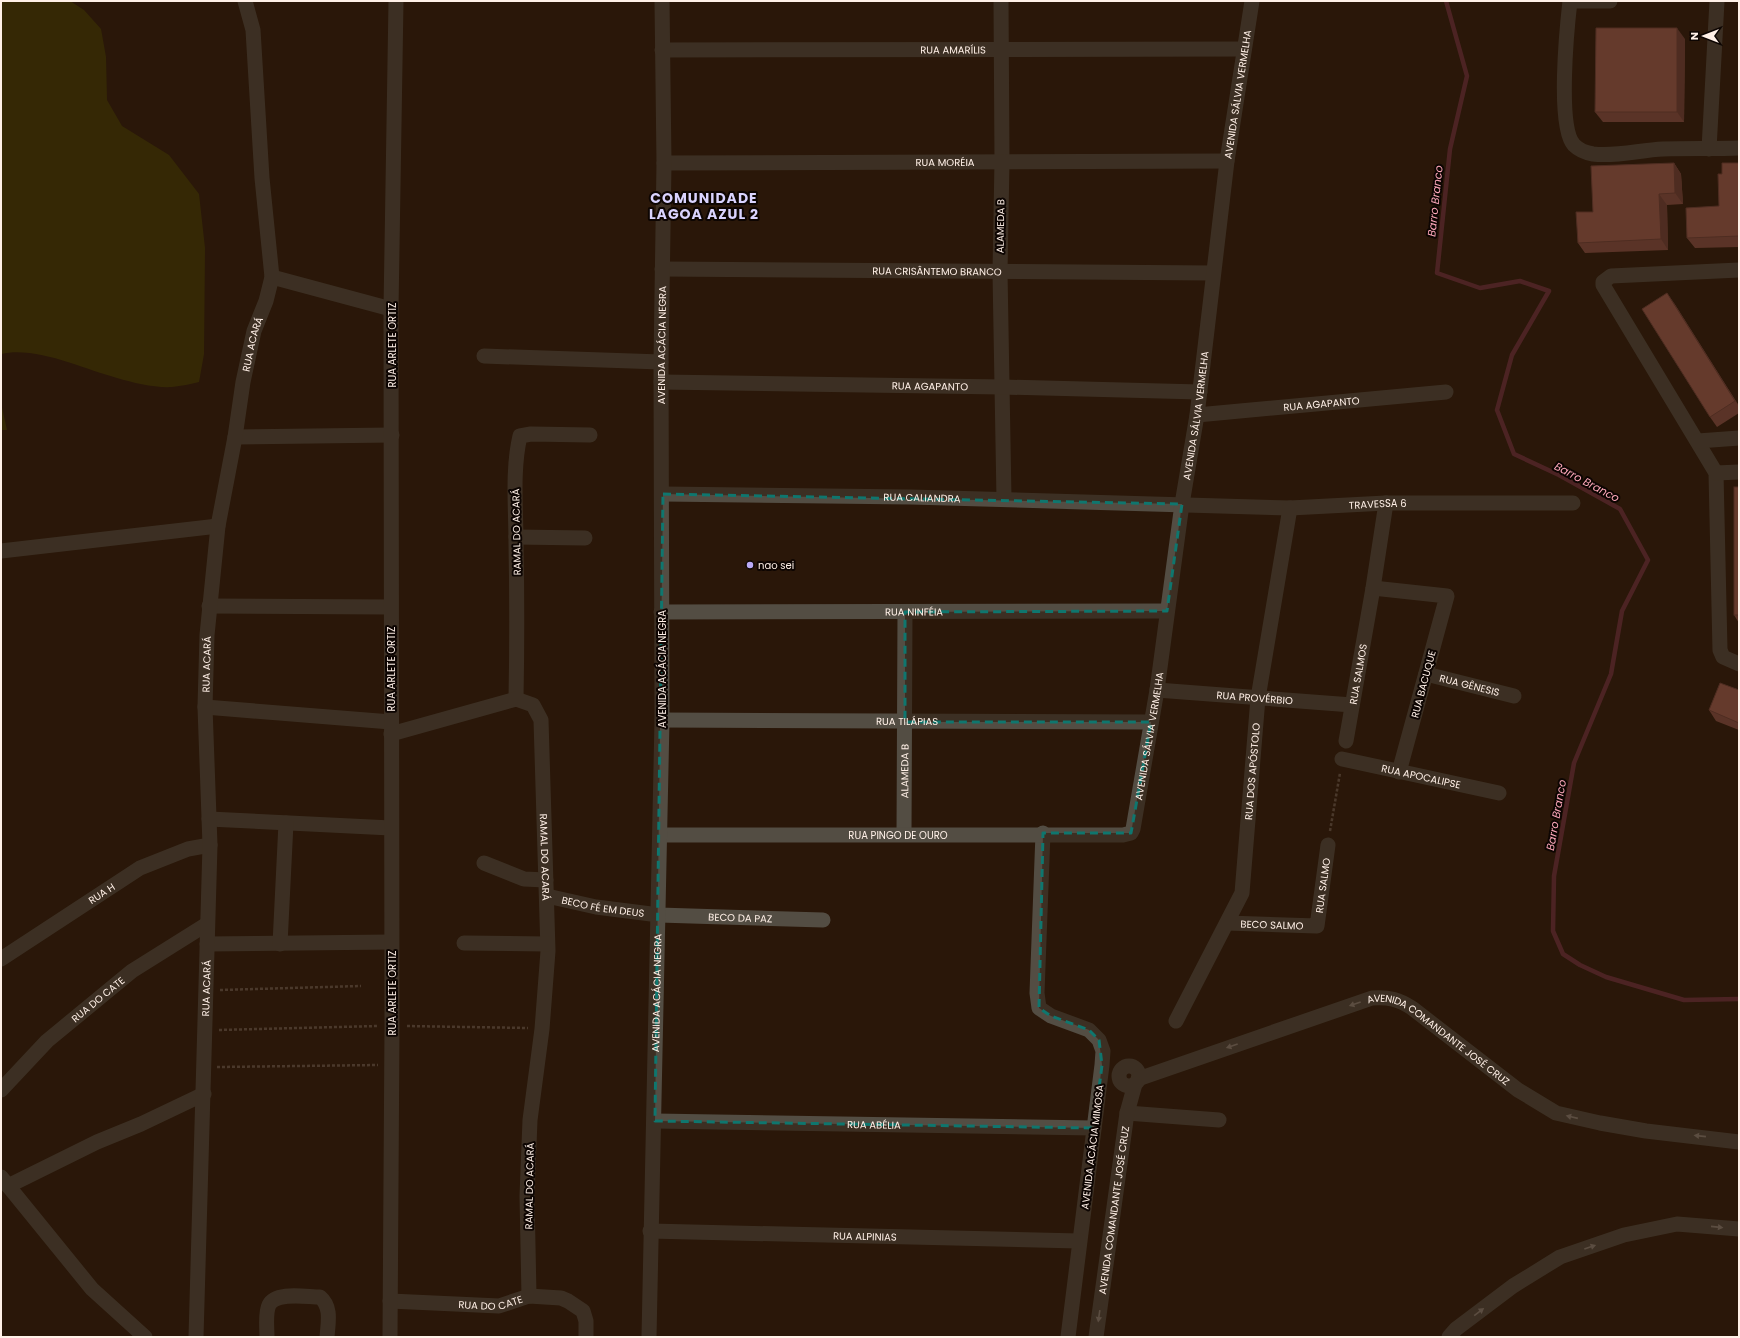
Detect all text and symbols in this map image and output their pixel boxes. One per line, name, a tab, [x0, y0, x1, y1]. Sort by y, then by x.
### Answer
north arrow	[1684, 16, 1724, 56]
street label: AVENIDA SÁLVIA VERMELHA	[1220, 29, 1255, 160]
text: N	[1686, 32, 1702, 40]
street label: RUA AMARÍLIS	[920, 42, 986, 58]
street label: RUA MORÉIA	[915, 155, 975, 170]
water label: Barro Branco	[1423, 164, 1447, 238]
district label: COMUNIDADE LAGOA AZUL 2	[649, 188, 759, 224]
street label: ALAMEDA B	[993, 199, 1008, 253]
street label: RUA CRISÂNTEMO BRANCO	[872, 264, 1002, 279]
street label: AVENIDA ACÁCIA NEGRA	[654, 286, 670, 404]
street label: RUA ARLETE ORTIZ	[385, 303, 400, 387]
street label: RUA ACARÁ	[238, 314, 267, 373]
street label: AVENIDA SÁLVIA VERMELHA	[1179, 350, 1213, 481]
street label: RUA AGAPANTO	[892, 378, 968, 394]
street label: RUA AGAPANTO	[1283, 393, 1360, 415]
water label: Barro Branco	[1552, 458, 1622, 506]
street label: RAMAL DO ACARÁ	[508, 488, 525, 576]
street label: RUA CALIANDRA	[883, 490, 961, 506]
street label: TRAVESSA 6	[1349, 496, 1407, 513]
place label: nao sei	[758, 558, 794, 573]
marker: nao sei	[745, 560, 755, 570]
street label: RUA NINFÉIA	[885, 604, 943, 620]
street label: AVENIDA ACÁCIA NEGRA	[655, 610, 670, 728]
street label: RUA ARLETE ORTIZ	[384, 627, 399, 711]
street label: RUA ACARÁ	[198, 636, 215, 693]
street label: RUA SALMOS	[1346, 642, 1371, 706]
street label: RUA BACUQUE	[1407, 649, 1440, 720]
street label: AVENIDA SÁLVIA VERMELHA	[1131, 671, 1167, 802]
street label: RUA GÊNESIS	[1438, 671, 1501, 700]
street label: RUA PROVÉRBIO	[1216, 688, 1294, 708]
street label: RUA TILÁPIAS	[876, 714, 938, 729]
street label: RUA DOS APÓSTOLO	[1241, 722, 1264, 821]
street label: ALAMEDA B	[897, 744, 912, 798]
street label: RUA APOCALIPSE	[1380, 761, 1462, 793]
water label: Barro Branco	[1542, 778, 1570, 852]
street label: RAMAL DO ACARÁ	[536, 813, 553, 901]
street label: RUA PINGO DE OURO	[848, 828, 948, 843]
street label: RUA SALMO	[1312, 857, 1334, 914]
street label: RUA H	[85, 879, 118, 908]
street label: BECO FÉ EM DEUS	[560, 892, 645, 921]
street label: BECO DA PAZ	[708, 910, 772, 926]
street label: BECO SALMO	[1240, 916, 1304, 934]
street label: AVENIDA ACÁCIA NEGRA	[648, 934, 665, 1052]
street label: RUA ARLETE ORTIZ	[385, 951, 400, 1035]
street label: RUA ACARÁ	[198, 960, 215, 1017]
street label: RUA DO CATE	[68, 973, 128, 1026]
street label: AVENIDA COMANDANTE JOSÉ CRUZ	[1365, 991, 1513, 1089]
one-way arrow	[1349, 1001, 1361, 1007]
one-way arrow	[1226, 1044, 1238, 1050]
street label: AVENIDA ACÁCIA MIMOSA	[1077, 1084, 1108, 1210]
one-way arrow	[1566, 1114, 1578, 1120]
street label: RUA ABÉLIA	[847, 1117, 901, 1133]
street label: AVENIDA COMANDANTE JOSÉ CRUZ	[1095, 1125, 1133, 1295]
one-way arrow	[1694, 1133, 1706, 1139]
street label: RAMAL DO ACARÁ	[521, 1142, 538, 1230]
one-way arrow	[1711, 1224, 1723, 1231]
street label: RUA ALPINIAS	[833, 1228, 897, 1245]
one-way arrow	[1584, 1243, 1596, 1249]
street label: RUA DO CATE	[458, 1292, 525, 1314]
one-way arrow	[1473, 1308, 1484, 1316]
one-way arrow	[1096, 1310, 1102, 1322]

